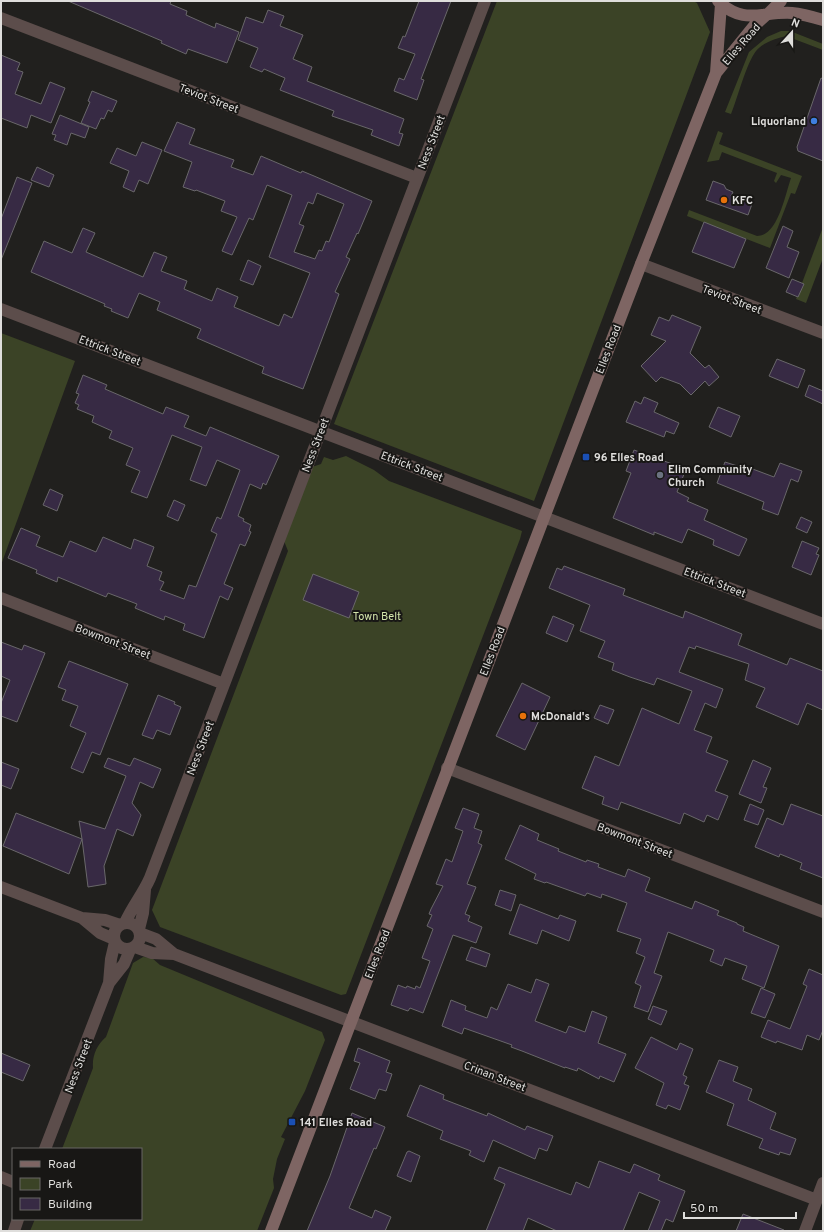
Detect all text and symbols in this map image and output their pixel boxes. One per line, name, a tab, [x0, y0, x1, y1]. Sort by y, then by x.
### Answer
north arrow	[772, 12, 812, 52]
text: N	[789, 16, 801, 32]
street label: Elles Road	[720, 21, 764, 69]
street label: Teviot Street	[177, 81, 240, 117]
street label: Ness Street	[415, 113, 449, 171]
place label: Liquorland	[751, 115, 806, 129]
marker: Liquorland	[809, 116, 819, 126]
place label: KFC	[732, 194, 753, 208]
marker: KFC	[719, 195, 729, 205]
street label: Teviot Street	[700, 282, 763, 318]
street label: Elles Road	[593, 323, 625, 376]
street label: Ettrick Street	[77, 333, 143, 369]
street label: Ness Street	[299, 416, 333, 474]
street label: Ettrick Street	[379, 449, 445, 485]
place label: 96 Elles Road	[594, 451, 664, 465]
marker: 96 Elles Road	[581, 452, 591, 462]
place label: Elim Community Church	[668, 463, 753, 490]
marker: Elim Community Church	[655, 470, 665, 480]
street label: Ettrick Street	[682, 565, 748, 601]
park label: Town Belt	[353, 610, 401, 624]
street label: Bowmont Street	[73, 621, 152, 663]
street label: Elles Road	[477, 625, 509, 678]
place label: McDonald's	[531, 710, 590, 724]
marker: McDonald's	[518, 711, 528, 721]
street label: Ness Street	[184, 719, 218, 777]
street label: Bowmont Street	[595, 820, 674, 862]
street label: Elles Road	[362, 928, 394, 981]
street label: Ness Street	[62, 1037, 96, 1095]
street label: Crinan Street	[462, 1059, 528, 1095]
place label: 141 Elles Road	[300, 1116, 372, 1130]
marker: 141 Elles Road	[287, 1117, 297, 1127]
legend	[12, 1148, 142, 1220]
text: Road	[48, 1157, 76, 1173]
text: Park	[48, 1177, 73, 1193]
scale bar	[684, 1194, 796, 1220]
text: Building	[48, 1197, 92, 1213]
text: 50 m	[690, 1201, 718, 1217]

